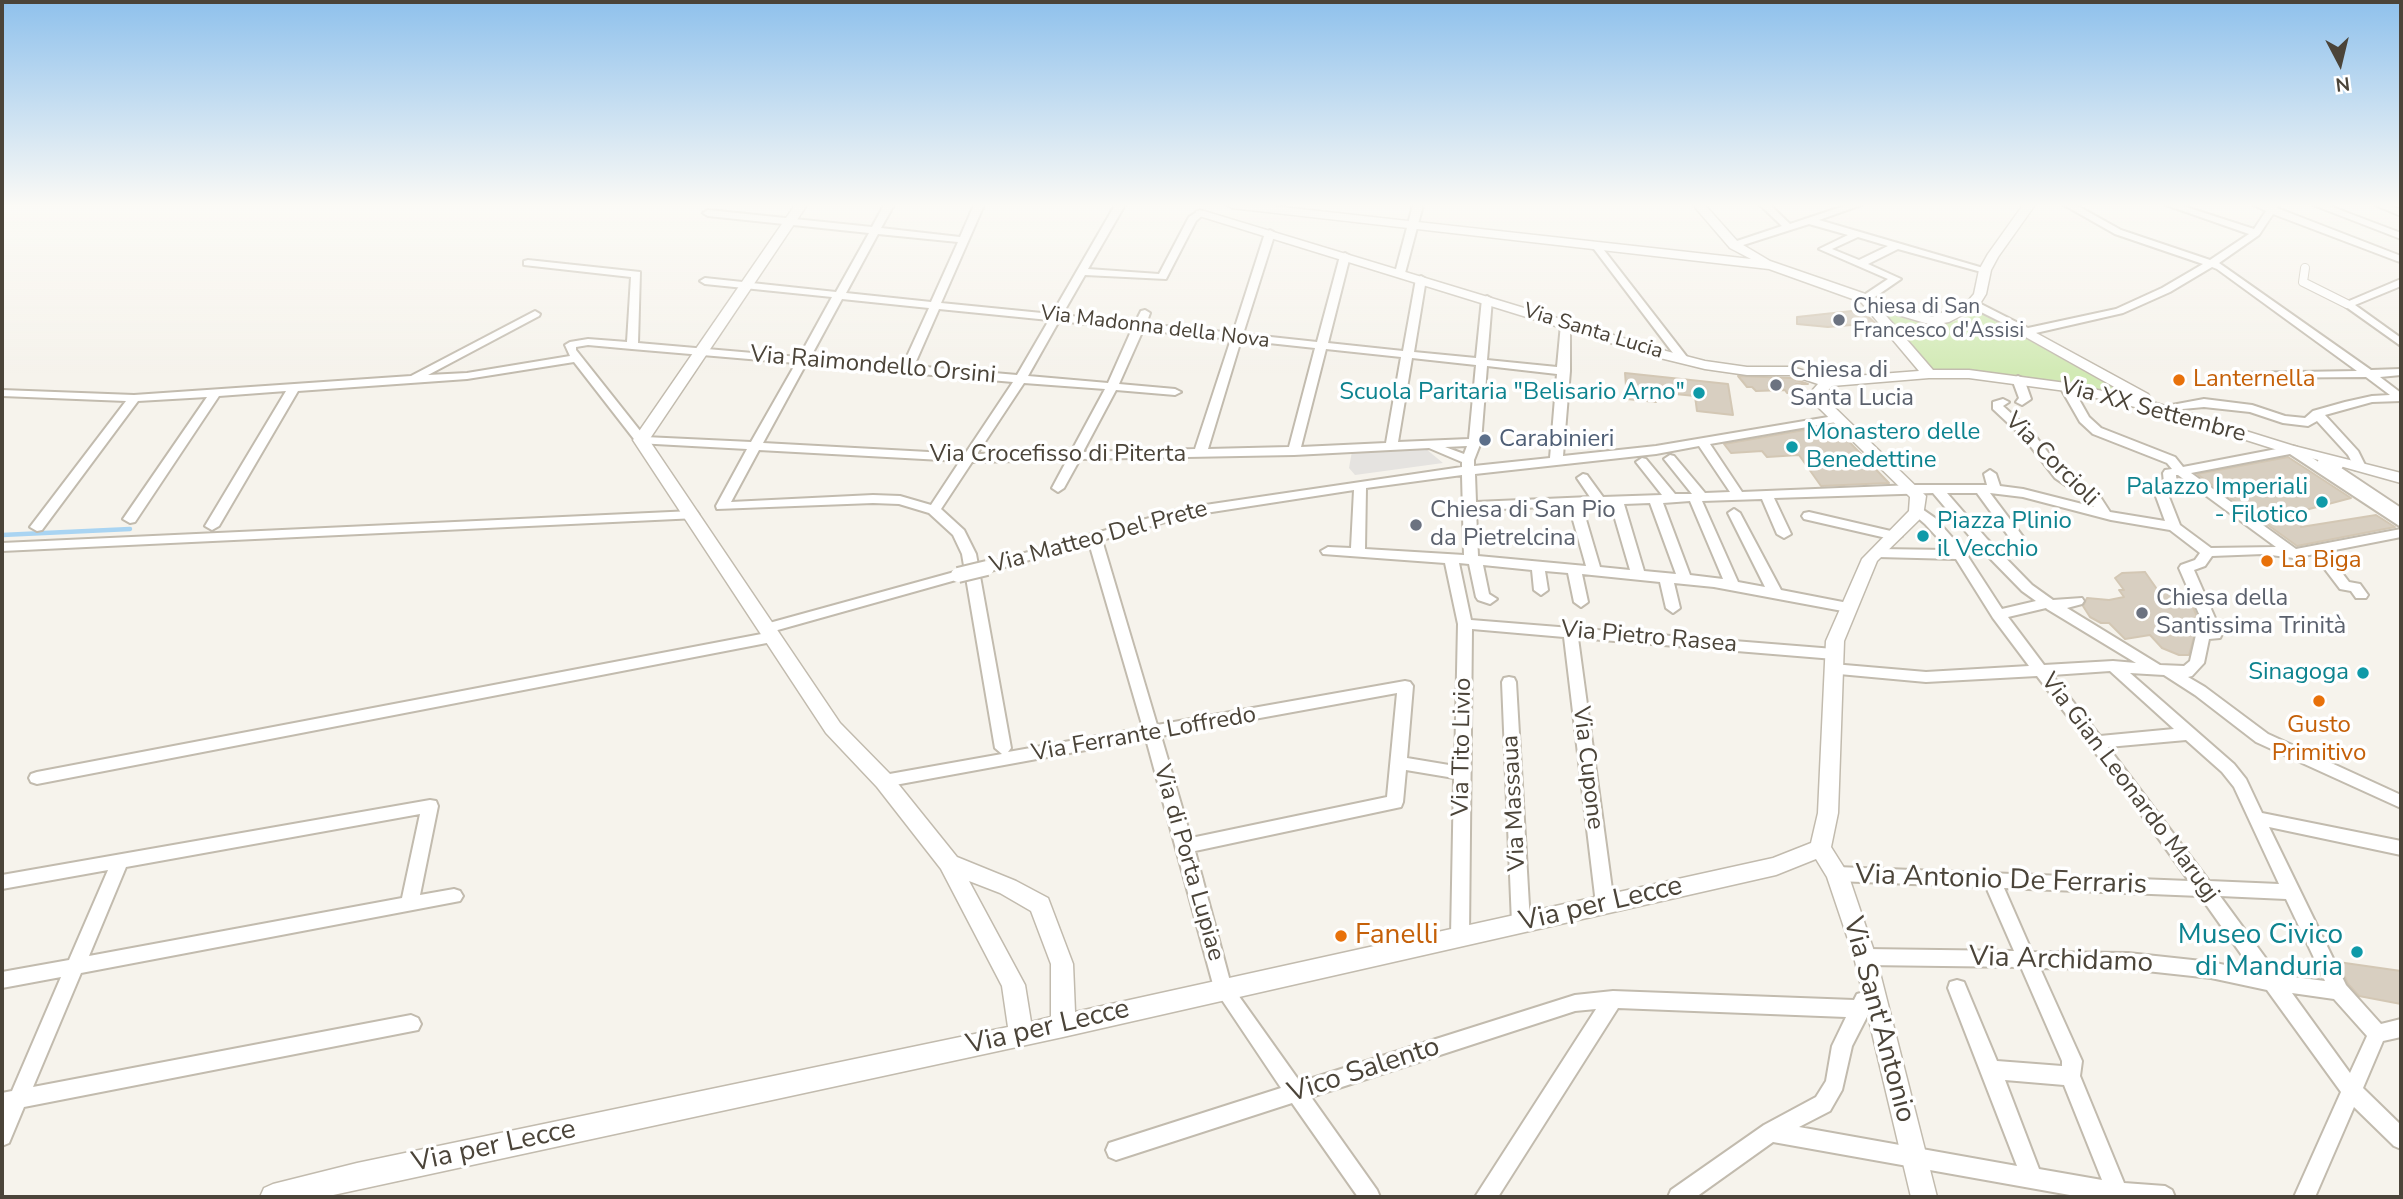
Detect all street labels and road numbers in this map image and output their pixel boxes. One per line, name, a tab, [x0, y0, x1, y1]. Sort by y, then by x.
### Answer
street label: Via Santa Lucia	[1520, 299, 1666, 365]
street label: Via Madonna della Nova	[1039, 301, 1271, 355]
street label: Via Raimondello Orsini	[749, 341, 997, 391]
street label: Via XX Settembre	[2057, 372, 2249, 450]
street label: Via Corcioli	[1998, 407, 2104, 513]
street label: Via Crocefisso di Piterta	[930, 441, 1186, 469]
street label: Via Matteo Del Prete	[987, 495, 1211, 581]
street label: Via Pietro Rasea	[1560, 616, 1738, 660]
street label: Via Gian Leonardo Marugj	[2034, 668, 2224, 908]
street label: Via Tito Livio	[1447, 677, 1479, 817]
street label: Via Ferrante Loffredo	[1030, 701, 1258, 769]
street label: Via Cupone	[1565, 705, 1609, 831]
street label: Via Massaua	[1497, 734, 1533, 872]
street label: Via di Porta Lupiae	[1146, 762, 1230, 964]
street label: Via Antonio De Ferraris	[1855, 859, 2147, 903]
street label: Via per Lecce	[1516, 870, 1686, 940]
street label: Via Sant'Antonio	[1834, 914, 1922, 1126]
street label: Via Archidamo	[1968, 941, 2154, 981]
street label: Via per Lecce	[963, 993, 1133, 1063]
street label: Vico Salento	[1284, 1031, 1444, 1111]
street label: Via per Lecce	[409, 1113, 579, 1181]

